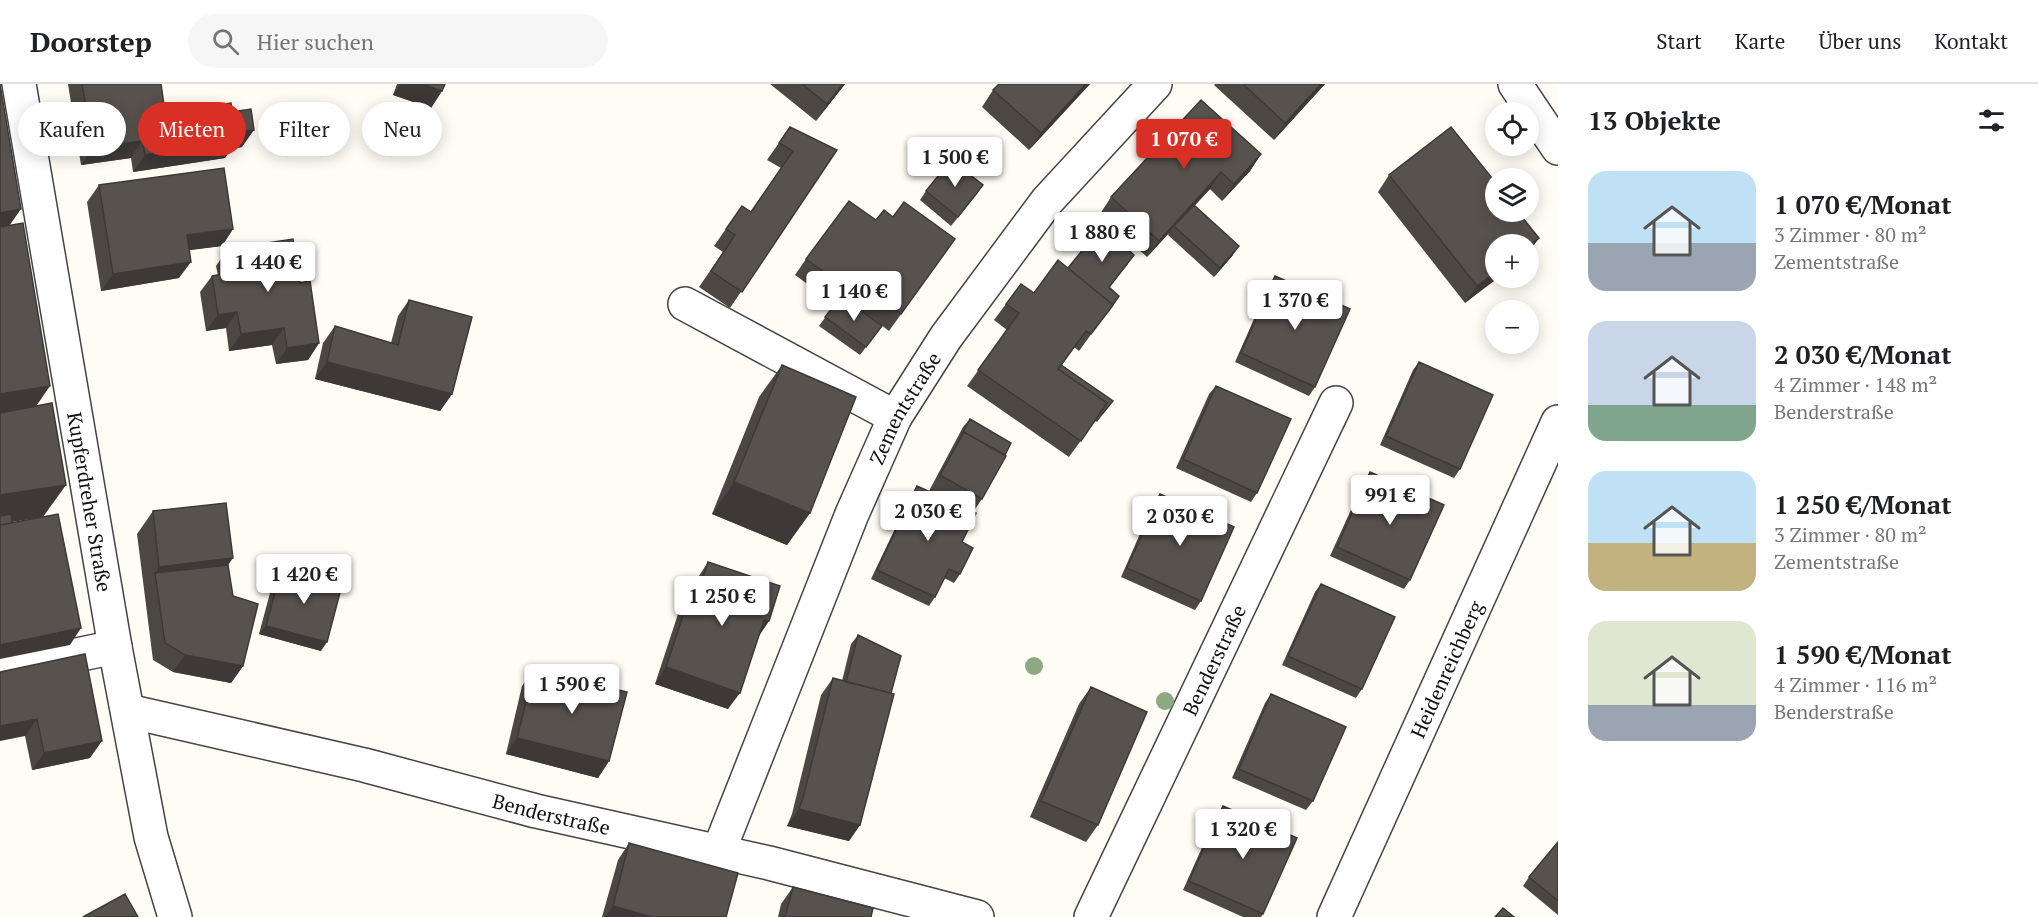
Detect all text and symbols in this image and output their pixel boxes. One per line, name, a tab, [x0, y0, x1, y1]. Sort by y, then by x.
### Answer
search box	[188, 14, 608, 68]
text: Doorstep	[30, 23, 152, 60]
icon: search	[209, 25, 242, 58]
text: Hier suchen	[257, 27, 374, 56]
text: Start	[1656, 27, 1702, 55]
text: Karte	[1735, 27, 1785, 55]
text: Über uns	[1818, 27, 1901, 55]
text: Kontakt	[1934, 27, 2008, 55]
chip: Kaufen	[18, 102, 126, 156]
chip: Mieten	[138, 102, 246, 156]
chip: Filter	[258, 102, 350, 156]
chip: Neu	[362, 102, 442, 156]
map controls	[1485, 102, 1539, 354]
button: locate	[1485, 102, 1539, 156]
text: 13 Objekte	[1588, 103, 1721, 137]
icon: filters	[1975, 104, 2008, 137]
pin: 1 070 €	[1129, 119, 1239, 170]
text: 1 070 €	[1150, 125, 1218, 152]
pin: 1 500 €	[900, 137, 1010, 188]
text: 1 500 €	[921, 143, 989, 170]
button: layers	[1485, 168, 1539, 222]
text: 1 070 €/Monat	[1774, 187, 1952, 221]
icon: home	[1636, 195, 1708, 267]
pin: 1 880 €	[1047, 212, 1157, 263]
text: 1 880 €	[1068, 218, 1136, 245]
text: 3 Zimmer · 80 m²	[1774, 221, 1927, 248]
button: +	[1485, 234, 1539, 288]
pin: 1 440 €	[213, 242, 323, 293]
text: 1 440 €	[234, 248, 302, 275]
text: Zementstraße	[1774, 248, 1899, 275]
pin: 1 140 €	[799, 271, 909, 322]
text: 1 140 €	[820, 277, 888, 304]
pin: 1 370 €	[1240, 280, 1350, 331]
text: 1 370 €	[1261, 286, 1329, 313]
button: −	[1485, 300, 1539, 354]
text: 2 030 €/Monat	[1774, 337, 1952, 371]
icon: home	[1636, 345, 1708, 417]
street label: Zementstraße	[862, 347, 947, 468]
text: 4 Zimmer · 148 m²	[1774, 371, 1937, 398]
text: Benderstraße	[1774, 398, 1894, 425]
street label: Kupferdreher Straße	[62, 410, 119, 594]
pin: 991 €	[1348, 475, 1432, 526]
text: 991 €	[1365, 481, 1415, 508]
text: 1 250 €/Monat	[1774, 487, 1952, 521]
pin: 2 030 €	[873, 491, 983, 542]
icon: home	[1636, 495, 1708, 567]
pin: 2 030 €	[1125, 496, 1235, 547]
text: 2 030 €	[894, 497, 962, 524]
text: 2 030 €	[1146, 502, 1214, 529]
text: 3 Zimmer · 80 m²	[1774, 521, 1927, 548]
text: Zementstraße	[1774, 548, 1899, 575]
pin: 1 420 €	[249, 554, 359, 605]
text: 1 420 €	[270, 560, 338, 587]
pin: 1 250 €	[667, 576, 777, 627]
text: 1 250 €	[688, 582, 756, 609]
street label: Heidenreichberg	[1403, 596, 1489, 742]
street label: Benderstraße	[1176, 600, 1252, 720]
text: 1 590 €/Monat	[1774, 637, 1952, 671]
icon: home	[1636, 645, 1708, 717]
pin: 1 590 €	[517, 664, 627, 715]
text: 1 590 €	[538, 670, 606, 697]
text: 4 Zimmer · 116 m²	[1774, 671, 1937, 698]
text: Benderstraße	[1774, 698, 1894, 725]
street label: Benderstraße	[490, 787, 613, 841]
pin: 1 320 €	[1188, 809, 1298, 860]
text: 1 320 €	[1209, 815, 1277, 842]

